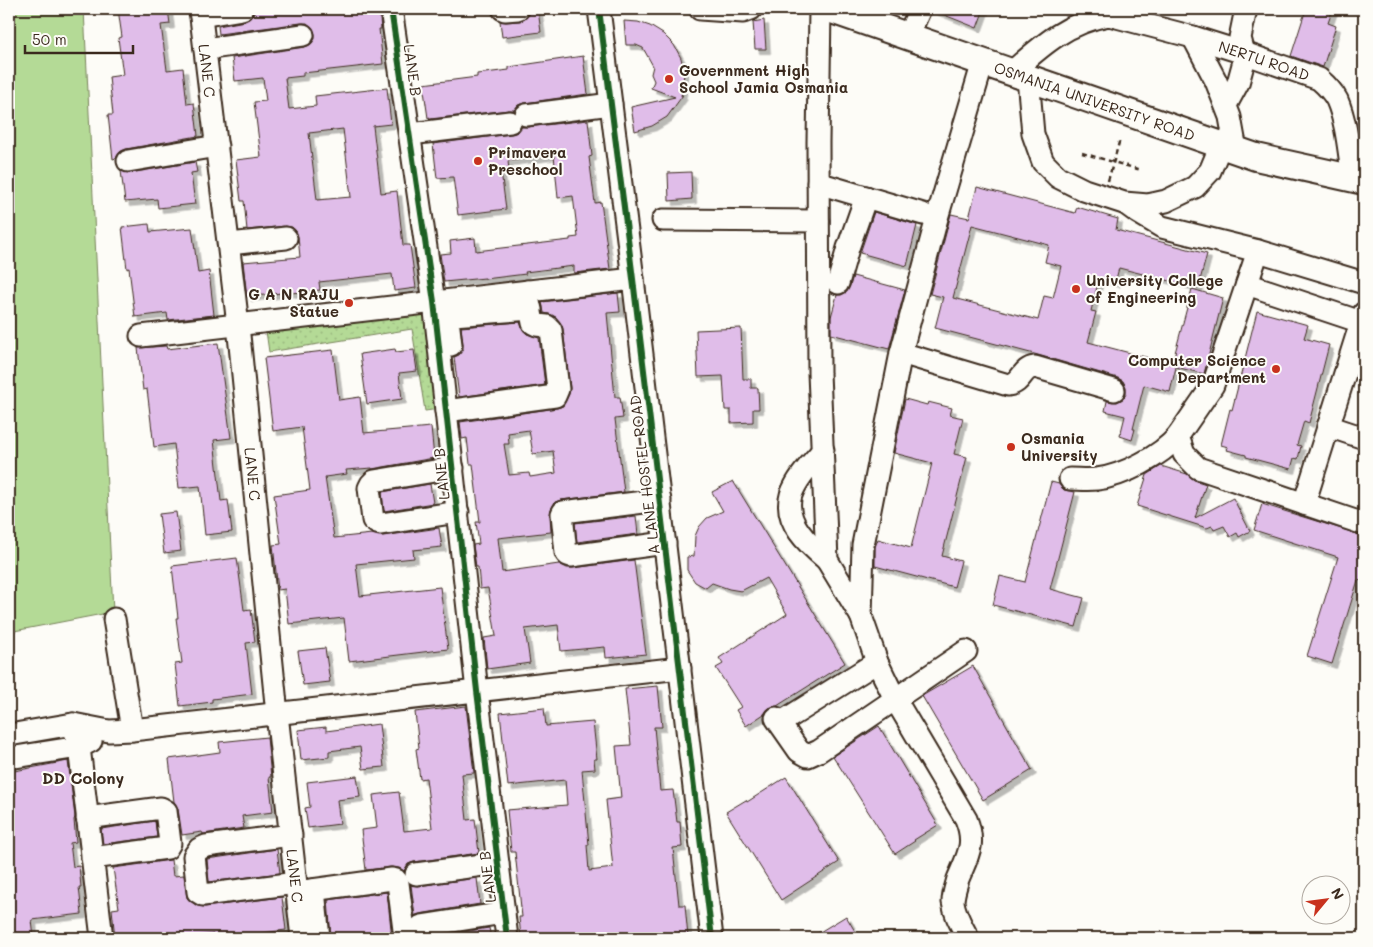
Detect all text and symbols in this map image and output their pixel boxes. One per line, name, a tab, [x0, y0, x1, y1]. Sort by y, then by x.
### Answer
scale bar	[25, 22, 132, 54]
text: 50 m	[32, 29, 67, 49]
street label: NERTU ROAD	[1216, 36, 1312, 85]
street label: LANE C	[194, 43, 221, 99]
street label: LANE B	[399, 43, 427, 97]
street label: OSMANIA UNIVERSITY ROAD	[991, 57, 1198, 145]
place label: Government High School Jamia Osmania	[679, 60, 848, 97]
marker: Government High School Jamia Osmania	[663, 73, 675, 85]
place label: Primavera Preschool	[488, 142, 566, 179]
marker: Primavera Preschool	[472, 155, 484, 167]
place label: University College of Engineering	[1086, 270, 1223, 307]
marker: University College of Engineering	[1070, 283, 1082, 295]
place label: G A N RAJU Statue	[248, 284, 339, 321]
marker: G A N RAJU Statue	[343, 297, 355, 309]
place label: Computer Science Department	[1128, 350, 1266, 387]
marker: Computer Science Department	[1270, 363, 1282, 375]
street label: A LANE HOSTEL ROAD	[624, 394, 664, 556]
place label: Osmania University	[1021, 428, 1098, 465]
marker: Osmania University	[1005, 441, 1017, 453]
street label: LANE C	[240, 446, 266, 502]
street label: LANE B	[428, 447, 454, 501]
district label: DD Colony	[42, 767, 124, 788]
street label: LANE C	[282, 848, 308, 904]
street label: LANE B	[474, 850, 500, 904]
north arrow	[1300, 874, 1350, 924]
text: N	[1327, 884, 1349, 903]

